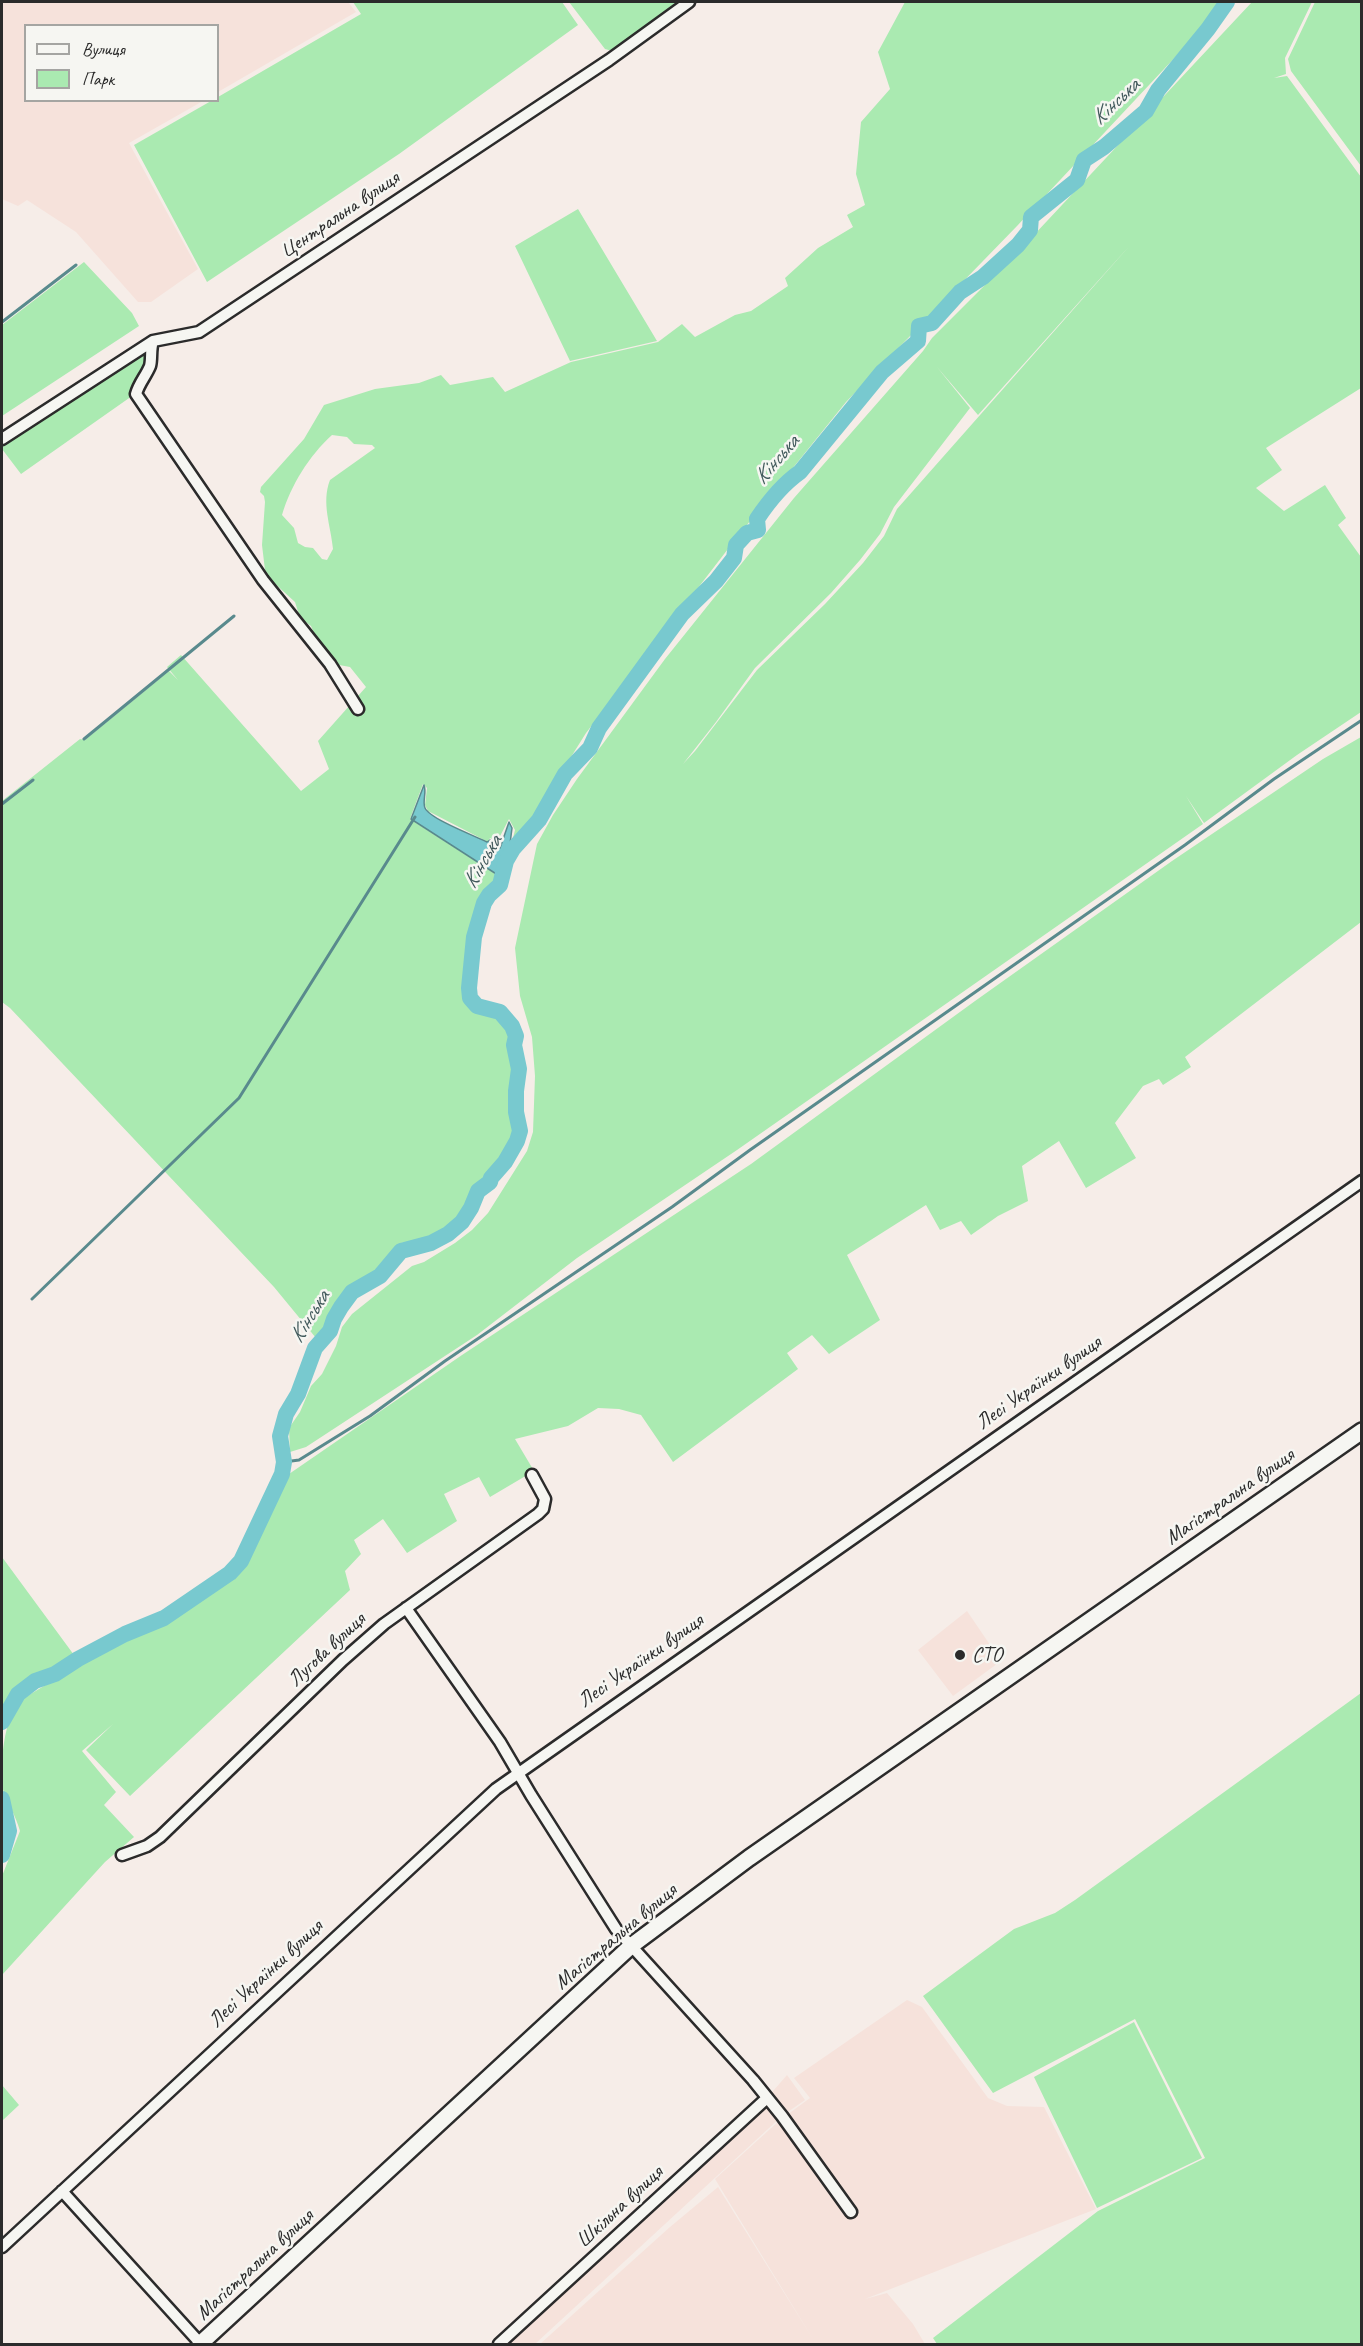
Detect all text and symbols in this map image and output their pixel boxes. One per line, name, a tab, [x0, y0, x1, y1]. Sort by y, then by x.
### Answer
legend	[24, 24, 219, 102]
text: Вулиця	[82, 38, 125, 60]
text: Парк	[82, 68, 114, 90]
water label: Кінська	[1086, 73, 1146, 131]
street label: Центральна вулиця	[276, 166, 404, 264]
water label: Кінська	[748, 430, 806, 490]
water label: Кінська	[457, 831, 509, 893]
water label: Кінська	[284, 1286, 336, 1348]
street label: Лесі Українки вулиця	[971, 1330, 1107, 1436]
street label: Магістральна вулиця	[1161, 1443, 1299, 1551]
street label: Лугова вулиця	[283, 1608, 371, 1692]
street label: Лесі Українки вулиця	[573, 1608, 709, 1714]
place label: СТО	[972, 1642, 1002, 1668]
marker: СТО	[953, 1648, 967, 1662]
street label: Магістральна вулиця	[550, 1879, 682, 1995]
street label: Лесі Українки вулиця	[204, 1915, 328, 2033]
street label: Шкільна вулиця	[571, 2161, 669, 2253]
street label: Магістральна вулиця	[191, 2204, 319, 2326]

